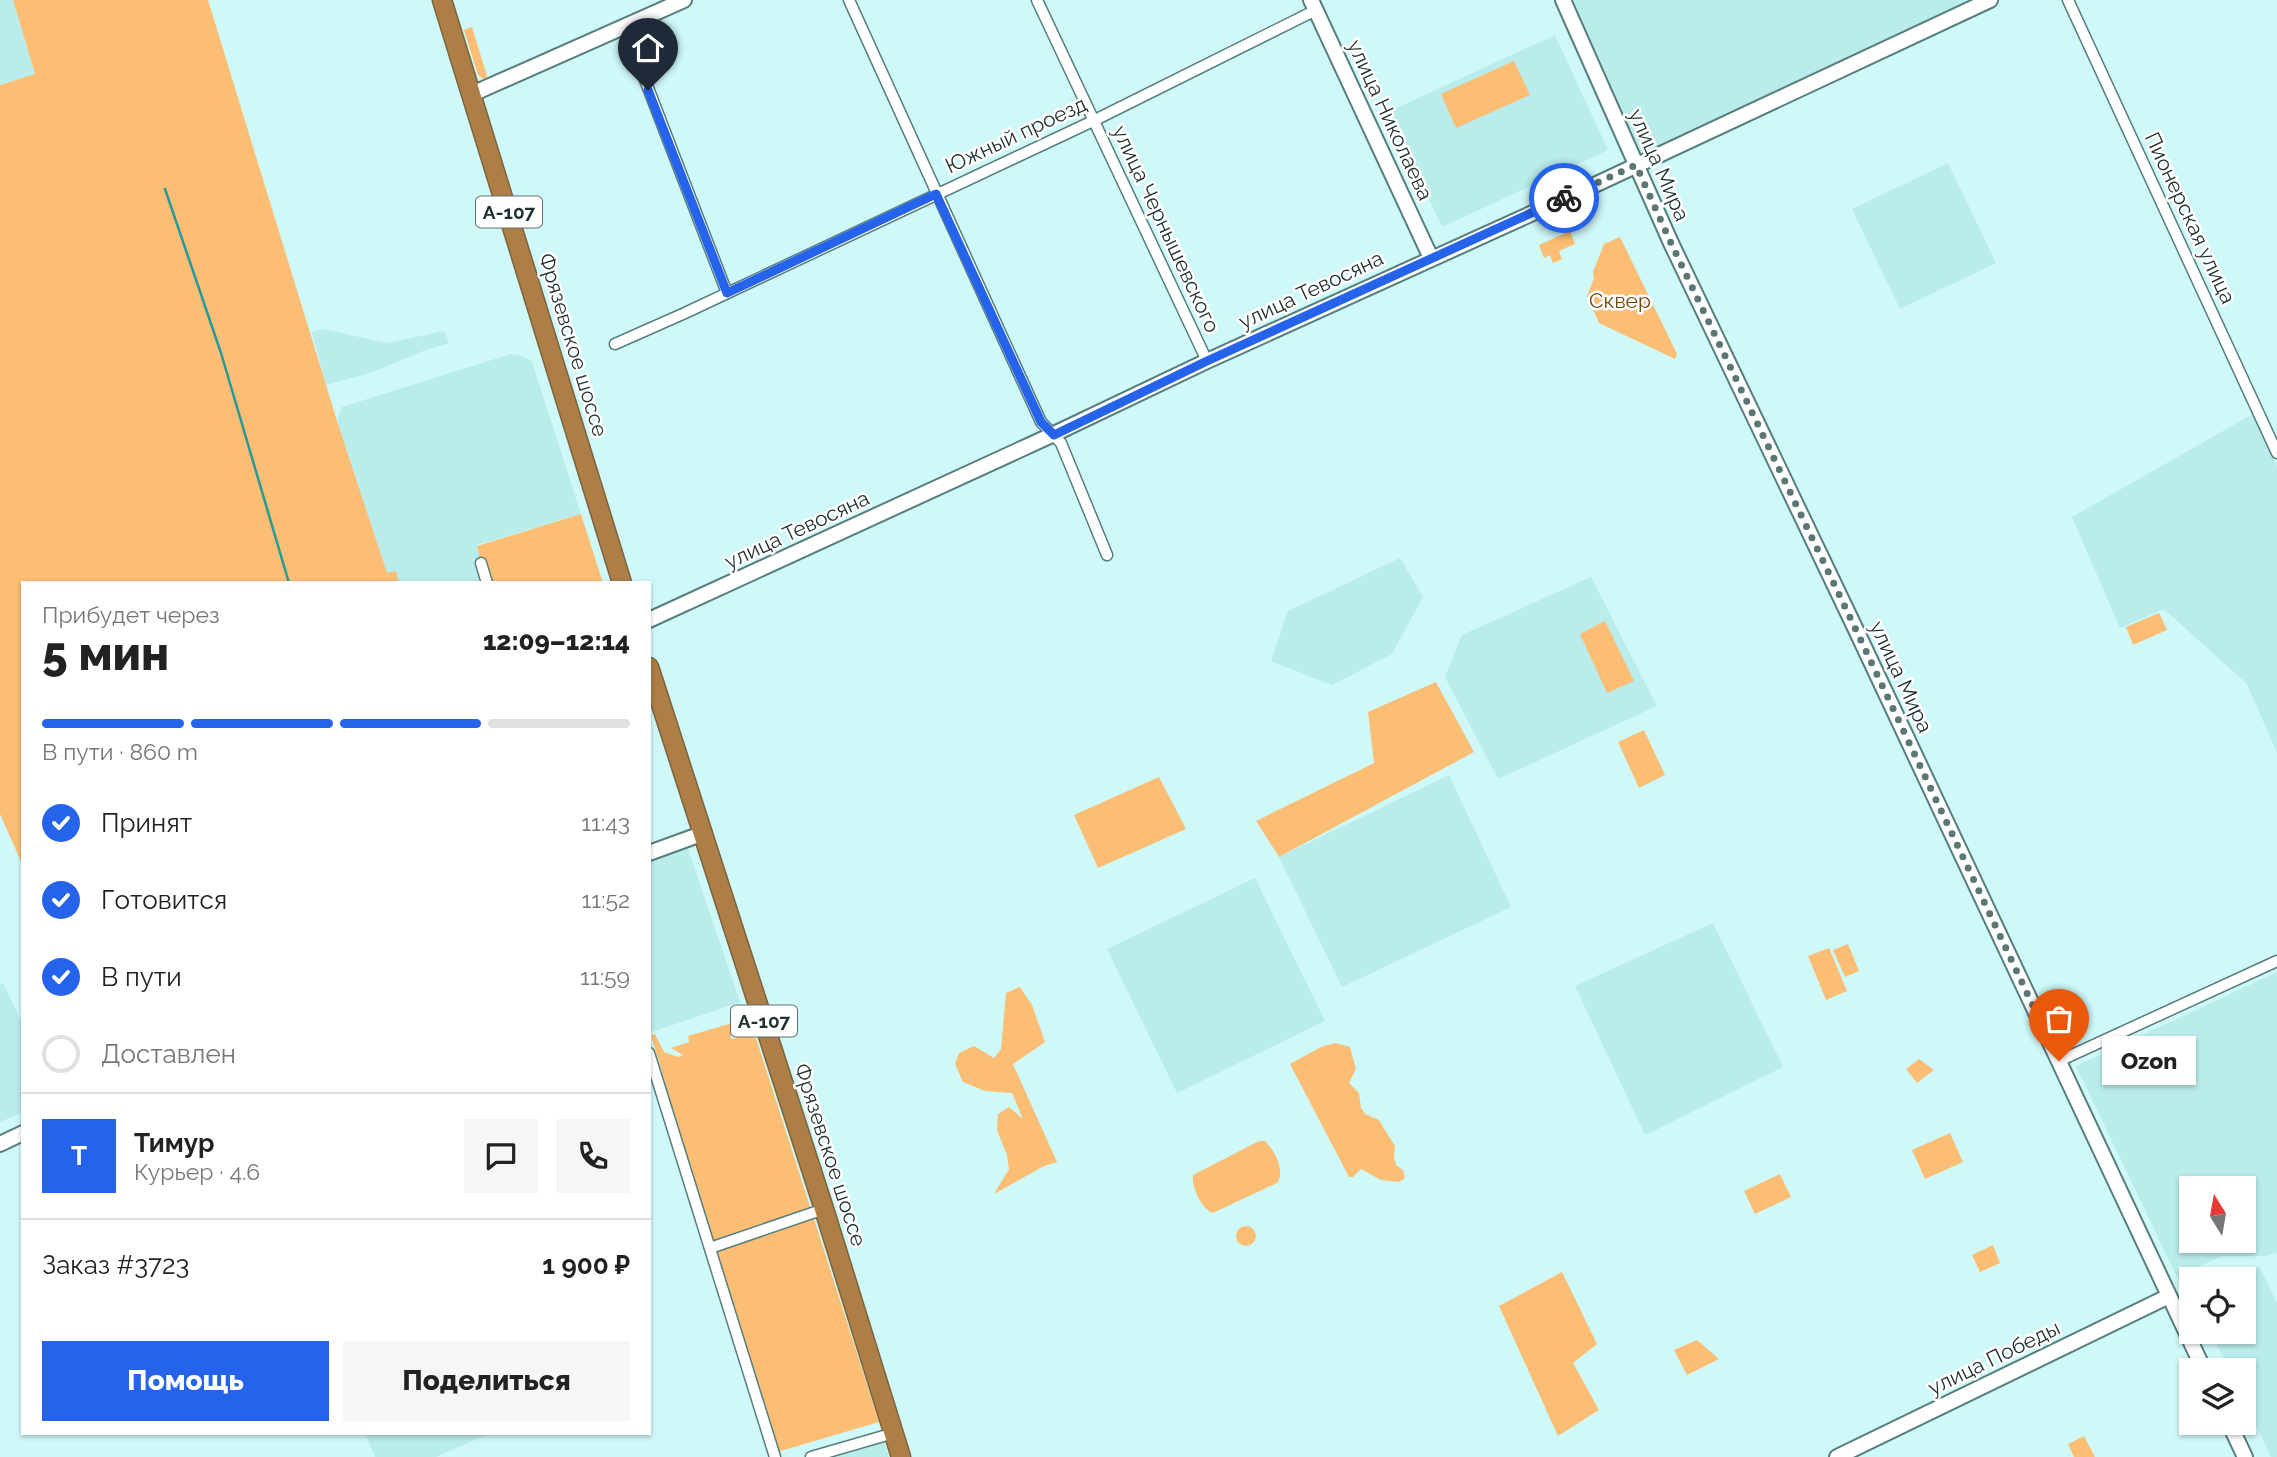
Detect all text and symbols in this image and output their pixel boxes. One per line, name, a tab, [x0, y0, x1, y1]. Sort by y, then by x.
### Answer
pin	[618, 18, 678, 90]
icon: home	[629, 29, 667, 67]
street label: улица Николаева	[1342, 36, 1439, 204]
street label: Южный проезд	[941, 91, 1090, 178]
street label: улица Мира	[1624, 105, 1695, 225]
street label: улица Чернышевского	[1107, 121, 1225, 336]
street label: Пионерская улица	[2140, 128, 2241, 308]
courier	[1529, 163, 1599, 233]
icon: bike	[1545, 179, 1583, 217]
road number: А-107	[476, 196, 542, 228]
street label: улица Тевосяна	[1235, 245, 1387, 334]
street label: Фрязевское шоссе	[534, 250, 613, 440]
park label: Сквер	[1589, 288, 1651, 313]
street label: улица Тевосяна	[721, 485, 873, 574]
text: Прибудет через	[42, 601, 220, 628]
street label: улица Мира	[1865, 617, 1938, 736]
text: 12:09–12:14	[483, 626, 630, 656]
text: 5 мин	[42, 627, 169, 681]
text: В пути · 860 m	[42, 738, 198, 765]
icon: check	[42, 804, 80, 842]
text: Принят	[101, 808, 192, 838]
text: 11:43	[581, 809, 630, 836]
icon: check	[42, 881, 80, 919]
text: Готовится	[101, 885, 227, 915]
text: 11:52	[581, 886, 630, 913]
icon: check	[42, 958, 80, 996]
text: В пути	[101, 962, 182, 992]
text: 11:59	[580, 963, 630, 990]
pin	[2029, 989, 2089, 1061]
icon: bag	[2040, 1000, 2078, 1038]
road number: А-107	[731, 1006, 797, 1036]
callout: Ozon	[2101, 1036, 2196, 1086]
text: Доставлен	[101, 1039, 236, 1069]
text: Ozon	[2121, 1047, 2177, 1074]
street label: Фрязевское шоссе	[789, 1060, 872, 1249]
button: chat	[464, 1119, 538, 1193]
button: phone	[556, 1119, 630, 1193]
text: Тимур	[134, 1128, 214, 1158]
text: Т	[71, 1141, 87, 1171]
text: Курьер · 4.6	[134, 1158, 260, 1185]
north arrow	[2179, 1176, 2256, 1253]
map controls	[2179, 1176, 2256, 1435]
text: Заказ #3723	[42, 1250, 189, 1280]
text: 1 900 ₽	[542, 1250, 630, 1280]
button: locate	[2179, 1267, 2256, 1344]
street label: улица Победы	[1924, 1315, 2064, 1400]
button: Помощь	[42, 1341, 329, 1421]
button: Поделиться	[343, 1341, 630, 1421]
button: layers	[2179, 1358, 2256, 1435]

